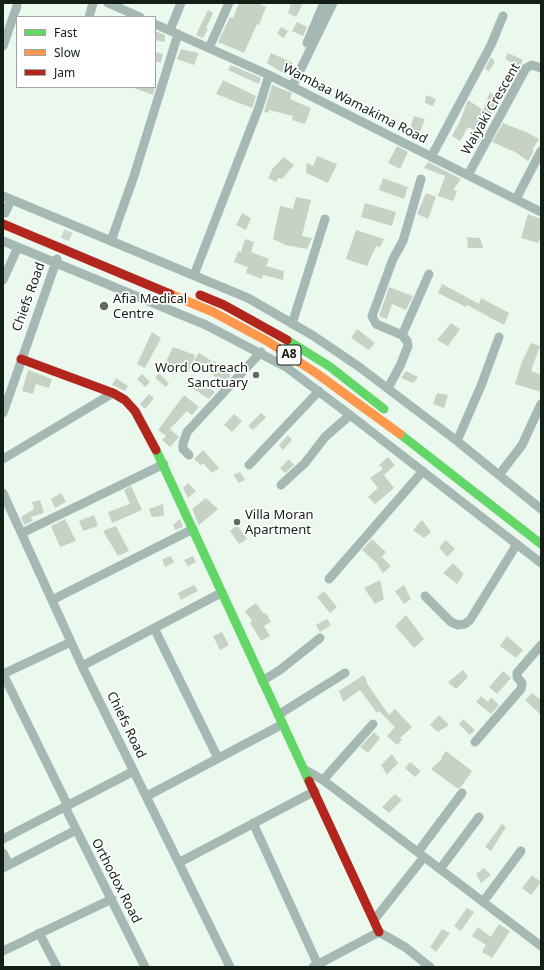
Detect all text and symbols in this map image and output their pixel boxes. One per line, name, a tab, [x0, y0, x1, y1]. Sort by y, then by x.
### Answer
legend	[16, 16, 156, 88]
text: Fast	[54, 24, 77, 41]
text: Slow	[54, 44, 80, 61]
street label: Waiyaki Crescent	[458, 60, 524, 158]
street label: Wambaa Wamakima Road	[280, 61, 430, 147]
text: Jam	[54, 64, 75, 81]
street label: Chiefs Road	[9, 260, 49, 334]
place label: Afia Medical Centre	[113, 291, 187, 322]
marker: Afia Medical Centre	[98, 300, 110, 312]
road number: A8	[277, 345, 301, 365]
place label: Word Outreach Sanctuary	[155, 360, 248, 391]
marker: Word Outreach Sanctuary	[251, 370, 261, 380]
place label: Villa Moran Apartment	[245, 507, 314, 538]
marker: Villa Moran Apartment	[232, 517, 242, 527]
street label: Chiefs Road	[103, 689, 149, 761]
street label: Orthodox Road	[88, 836, 144, 926]

